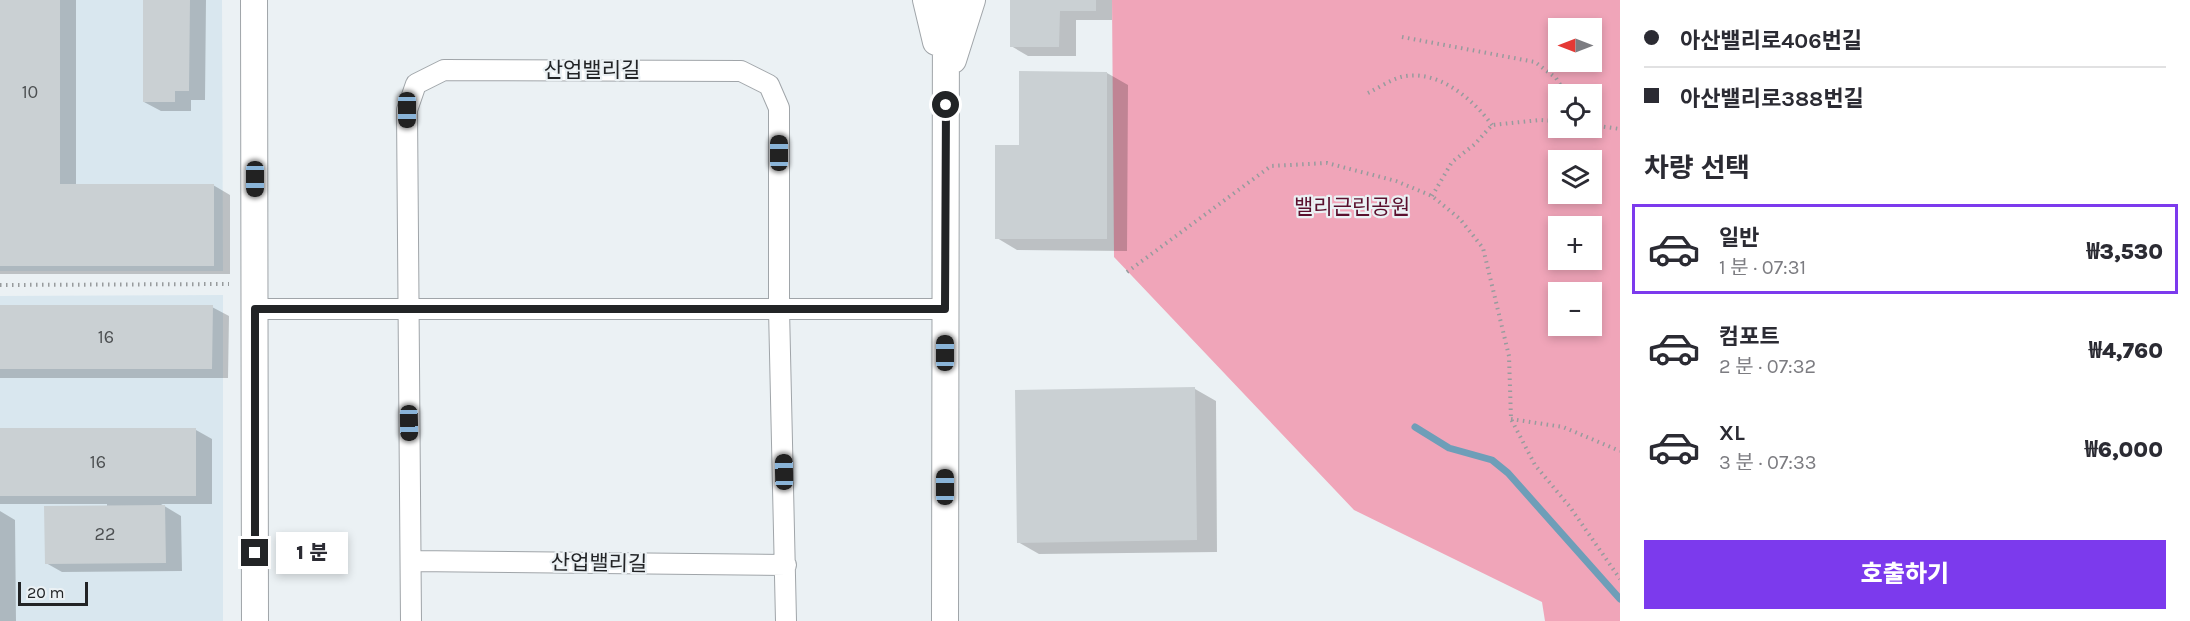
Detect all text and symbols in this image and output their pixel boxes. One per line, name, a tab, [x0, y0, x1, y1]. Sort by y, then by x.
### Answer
north arrow	[1548, 18, 1602, 72]
map controls	[1548, 18, 1602, 336]
text: 아산밸리로406번길	[1680, 28, 1862, 54]
street label: 산업밸리길	[544, 58, 640, 82]
house number: 10	[22, 81, 38, 103]
button: locate	[1548, 84, 1602, 138]
text: 아산밸리로388번길	[1680, 86, 1864, 112]
route start	[932, 91, 959, 118]
car	[398, 92, 416, 128]
car	[770, 135, 788, 171]
button: layers	[1548, 150, 1602, 204]
text: 차량 선택	[1644, 152, 1750, 184]
car	[246, 161, 264, 197]
park label: 밸리근린공원	[1294, 195, 1410, 219]
button: +	[1548, 216, 1602, 270]
icon: car	[1647, 222, 1701, 276]
text: 일반	[1719, 225, 1759, 251]
text: ₩3,530	[2086, 239, 2163, 265]
text: 1 분 · 07:31	[1719, 256, 1806, 279]
button: −	[1548, 282, 1602, 336]
icon: car	[1647, 321, 1701, 375]
text: 컴포트	[1719, 324, 1780, 350]
house number: 16	[98, 326, 114, 348]
car	[936, 335, 954, 371]
text: ₩4,760	[2089, 338, 2163, 364]
text: 2 분 · 07:32	[1719, 355, 1816, 378]
car	[400, 405, 418, 441]
icon: car	[1647, 420, 1701, 474]
text: XL	[1719, 420, 1745, 446]
text: ₩6,000	[2085, 437, 2163, 463]
house number: 16	[90, 451, 106, 473]
text: 3 분 · 07:33	[1719, 451, 1817, 474]
car	[775, 454, 793, 490]
car	[936, 469, 954, 505]
house number: 22	[95, 523, 115, 545]
callout: 1 분	[276, 532, 348, 574]
route end	[241, 539, 268, 566]
button: 호출하기	[1644, 540, 2166, 609]
text: 1 분	[296, 541, 328, 564]
street label: 산업밸리길	[550, 550, 648, 576]
scale bar	[18, 579, 88, 606]
text: 20 m	[27, 583, 65, 602]

